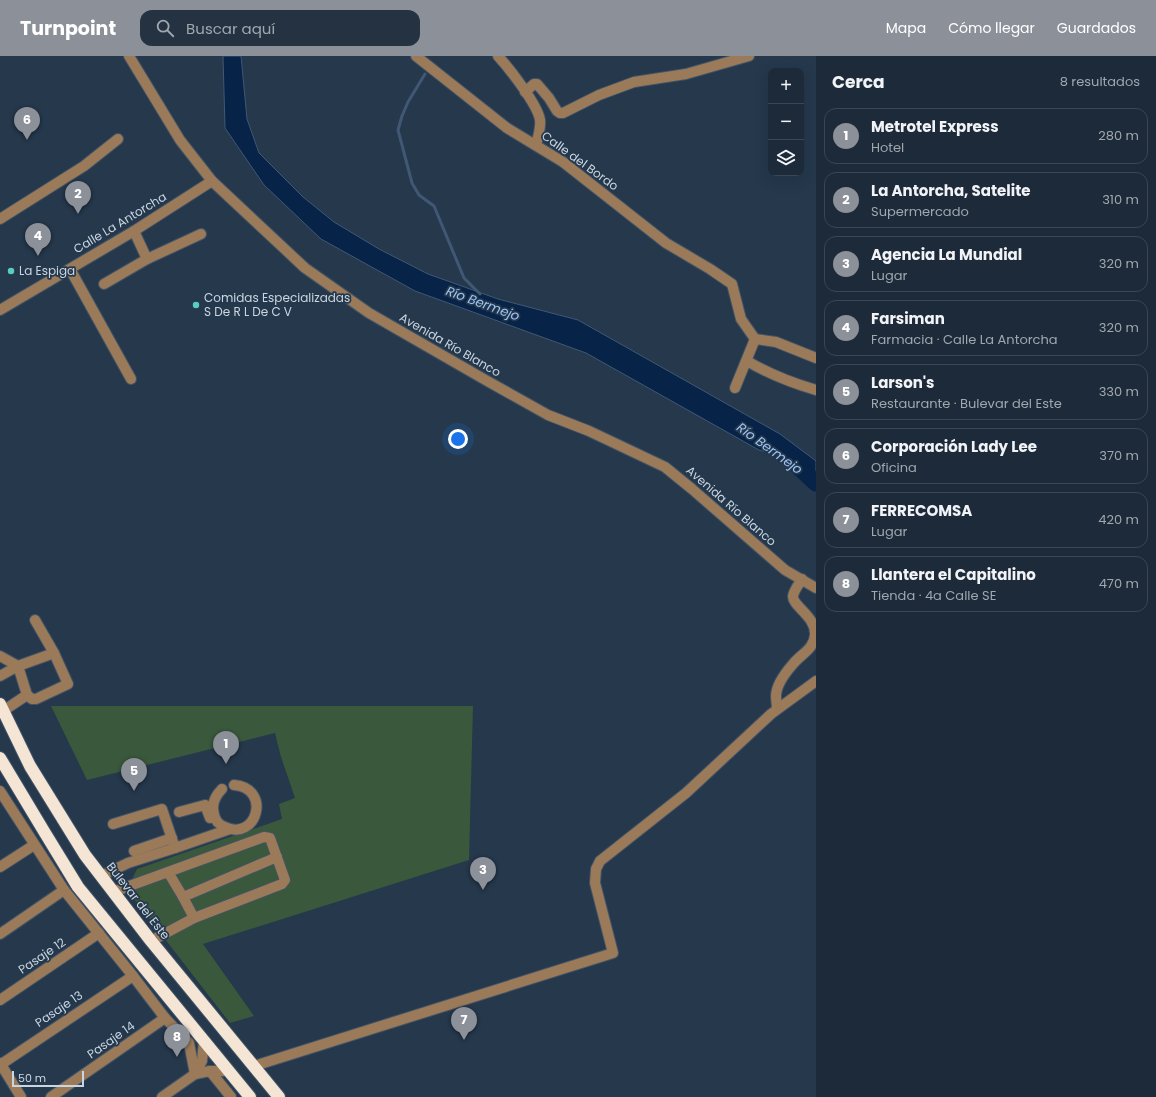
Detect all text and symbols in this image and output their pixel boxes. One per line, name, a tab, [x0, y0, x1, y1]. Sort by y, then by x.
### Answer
search box	[140, 10, 420, 46]
text: Turnpoint	[20, 15, 116, 42]
icon: search	[154, 17, 176, 39]
text: Buscar aquí	[186, 18, 275, 39]
text: Mapa	[886, 18, 926, 38]
text: Cómo llegar	[948, 18, 1035, 38]
text: Guardados	[1057, 18, 1136, 38]
map controls	[768, 68, 804, 176]
button: +	[768, 68, 804, 104]
text: Cerca	[832, 70, 885, 94]
text: 8 resultados	[1060, 72, 1140, 91]
button: −	[768, 104, 804, 140]
pin: 6	[14, 107, 40, 140]
text: Metrotel Express	[871, 116, 999, 137]
text: 1	[844, 126, 848, 145]
text: 280 m	[1098, 126, 1139, 145]
street label: Calle del Bordo	[539, 127, 622, 194]
text: Hotel	[871, 138, 904, 157]
button: layers	[768, 140, 804, 176]
text: La Antorcha, Satelite	[871, 180, 1031, 201]
pin: 2	[65, 181, 91, 214]
street label: Calle La Antorcha	[70, 188, 169, 257]
text: 2	[842, 190, 850, 209]
text: 310 m	[1102, 190, 1139, 209]
text: Supermercado	[871, 202, 969, 221]
pin: 4	[25, 223, 51, 256]
text: Agencia La Mundial	[871, 244, 1022, 265]
text: 3	[842, 254, 850, 273]
text: 320 m	[1099, 254, 1139, 273]
place label: La Espiga	[19, 262, 75, 279]
marker: La Espiga	[6, 266, 16, 276]
text: Lugar	[871, 266, 907, 285]
water label: Río Bermejo	[443, 281, 522, 326]
place label: Comidas Especializadas S De R L De C V	[204, 289, 350, 320]
marker: Comidas Especializadas S De R L De C V	[191, 300, 201, 310]
text: Farsiman	[871, 308, 945, 329]
street label: Avenida Río Blanco	[396, 309, 504, 381]
text: 4	[842, 318, 850, 337]
text: 320 m	[1099, 318, 1139, 337]
text: Farmacia · Calle La Antorcha	[871, 330, 1058, 349]
text: Larson's	[871, 372, 934, 393]
text: 5	[842, 382, 850, 401]
text: 330 m	[1099, 382, 1139, 401]
text: Restaurante · Bulevar del Este	[871, 394, 1062, 413]
water label: Río Bermejo	[733, 418, 807, 479]
your location	[448, 429, 468, 449]
text: Corporación Lady Lee	[871, 436, 1037, 457]
text: 6	[842, 446, 850, 465]
text: 370 m	[1099, 446, 1139, 465]
text: Oficina	[871, 458, 917, 477]
street label: Avenida Río Blanco	[683, 462, 780, 550]
text: FERRECOMSA	[871, 500, 972, 521]
text: 7	[843, 510, 849, 529]
text: 420 m	[1098, 510, 1139, 529]
text: Lugar	[871, 522, 907, 541]
text: Llantera el Capitalino	[871, 564, 1036, 585]
text: 8	[842, 574, 850, 593]
text: 470 m	[1099, 574, 1139, 593]
text: Tienda · 4a Calle SE	[871, 586, 996, 605]
pin: 1	[213, 731, 239, 764]
pin: 5	[121, 758, 147, 791]
pin: 3	[470, 857, 496, 890]
street label: Bulevar del Este	[103, 858, 174, 943]
street label: Pasaje 12	[15, 933, 69, 978]
street label: Pasaje 13	[32, 986, 86, 1031]
pin: 7	[451, 1007, 477, 1040]
street label: Pasaje 14	[84, 1017, 138, 1062]
pin: 8	[164, 1024, 190, 1057]
scale bar	[12, 1069, 84, 1088]
text: 50 m	[18, 1070, 46, 1086]

